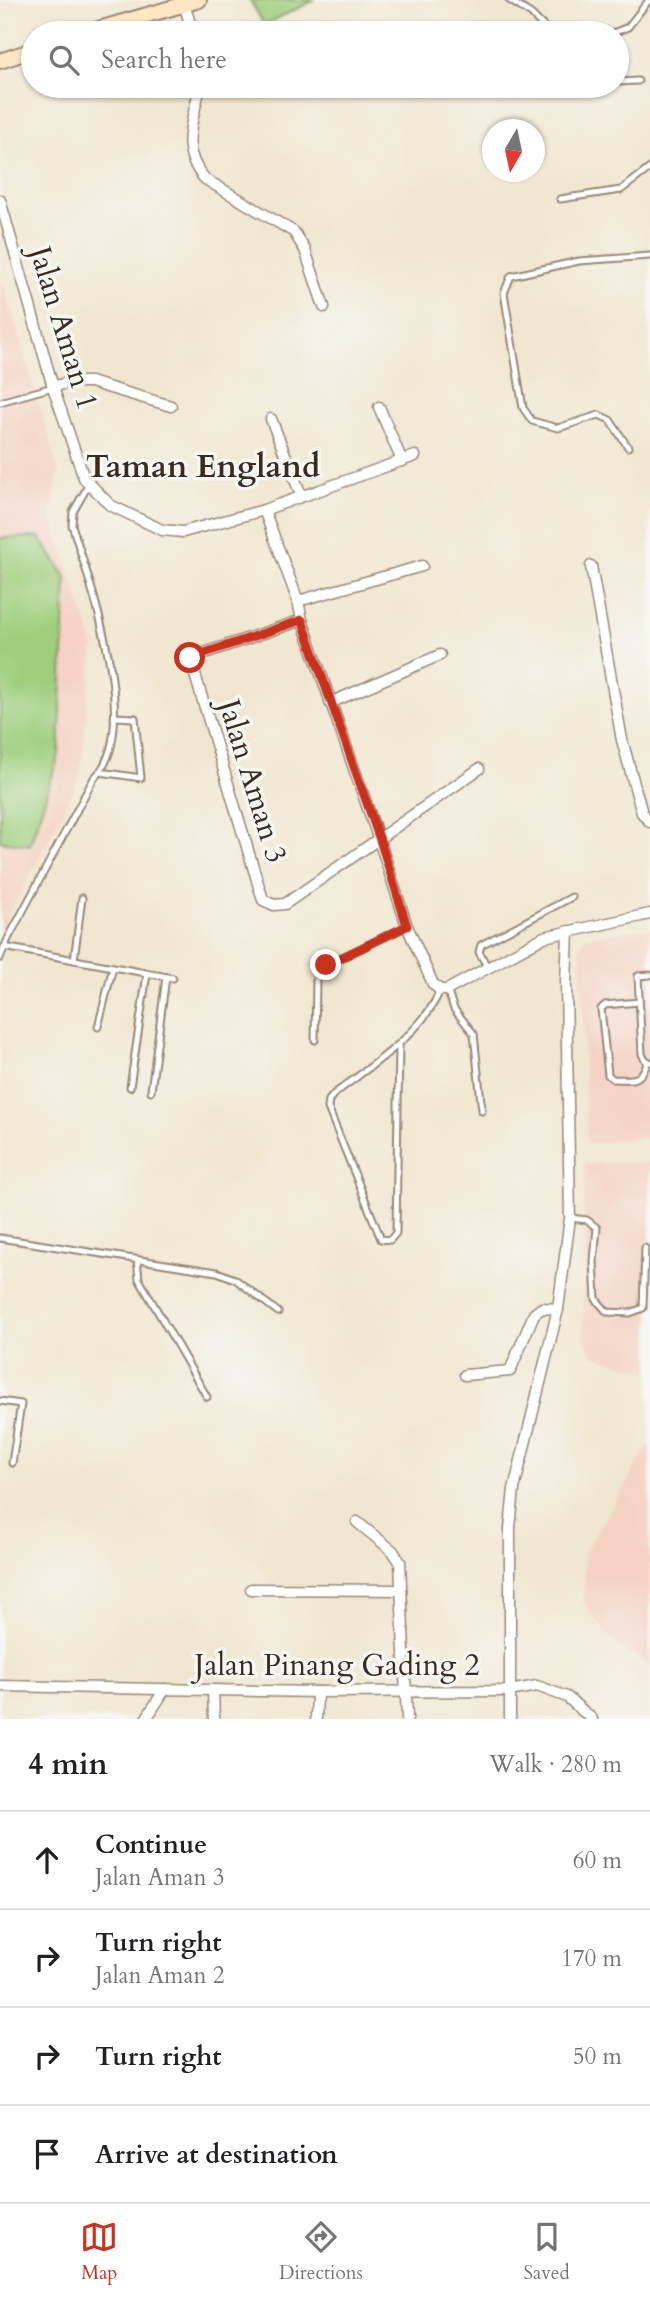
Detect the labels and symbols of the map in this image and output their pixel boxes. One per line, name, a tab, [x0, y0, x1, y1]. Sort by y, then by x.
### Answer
north arrow	[482, 119, 545, 182]
street label: Jalan Aman 1	[18, 238, 108, 415]
district label: Taman England	[86, 445, 320, 489]
route start	[174, 642, 205, 673]
street label: Jalan Aman 3	[207, 691, 297, 868]
route end	[310, 949, 341, 980]
street label: Jalan Pinang Gading 2	[190, 1645, 480, 1686]

